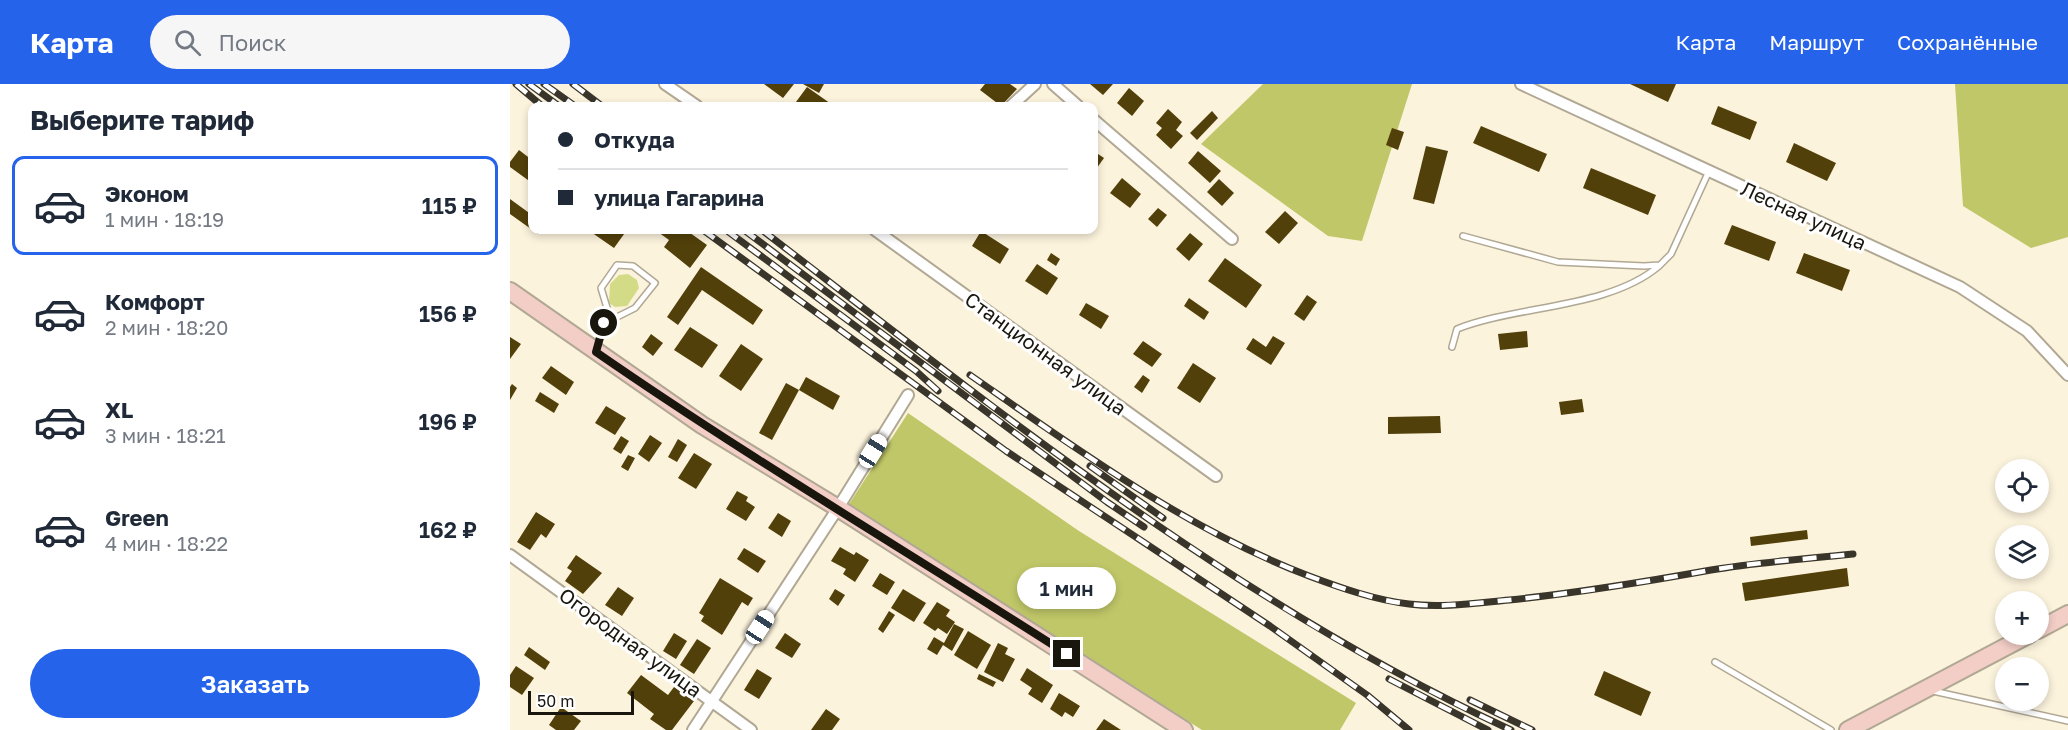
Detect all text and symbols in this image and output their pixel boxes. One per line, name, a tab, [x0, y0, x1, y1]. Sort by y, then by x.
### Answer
search box	[150, 15, 570, 69]
text: Карта	[30, 26, 114, 59]
icon: search	[171, 26, 204, 59]
text: Поиск	[219, 29, 286, 56]
text: Карта	[1675, 29, 1736, 55]
text: Маршрут	[1769, 29, 1864, 55]
text: Сохранённые	[1897, 29, 2038, 55]
text: Выберите тариф	[30, 104, 254, 136]
text: Откуда	[594, 126, 675, 153]
street label: Лесная улица	[1738, 176, 1870, 254]
icon: car	[33, 179, 87, 233]
text: Эконом	[105, 180, 189, 207]
text: улица Гагарина	[594, 184, 764, 211]
text: 115 ₽	[422, 192, 477, 219]
text: 1 мин · 18:19	[105, 207, 224, 231]
street label: Станционная улица	[961, 286, 1131, 420]
icon: car	[33, 287, 87, 341]
text: Комфорт	[105, 288, 205, 315]
text: 156 ₽	[419, 300, 477, 327]
route start	[590, 309, 617, 336]
text: 2 мин · 18:20	[105, 315, 228, 339]
icon: car	[33, 395, 87, 449]
text: XL	[105, 396, 133, 423]
text: 196 ₽	[418, 408, 477, 435]
text: 3 мин · 18:21	[105, 423, 226, 447]
car	[856, 431, 890, 471]
map controls	[1995, 459, 2049, 711]
button: locate	[1995, 459, 2049, 513]
icon: car	[33, 503, 87, 557]
text: Green	[105, 504, 169, 531]
text: 162 ₽	[419, 516, 477, 543]
button: layers	[1995, 525, 2049, 579]
text: 4 мин · 18:22	[105, 531, 228, 555]
callout: 1 мин	[1018, 567, 1116, 609]
text: 1 мин	[1040, 576, 1093, 600]
street label: Огородная улица	[555, 582, 707, 702]
button: +	[1995, 591, 2049, 645]
car	[743, 607, 777, 647]
route end	[1053, 640, 1080, 667]
button: Заказать	[30, 649, 480, 718]
button: −	[1995, 657, 2049, 711]
scale bar	[528, 688, 634, 716]
text: 50 m	[537, 691, 574, 711]

